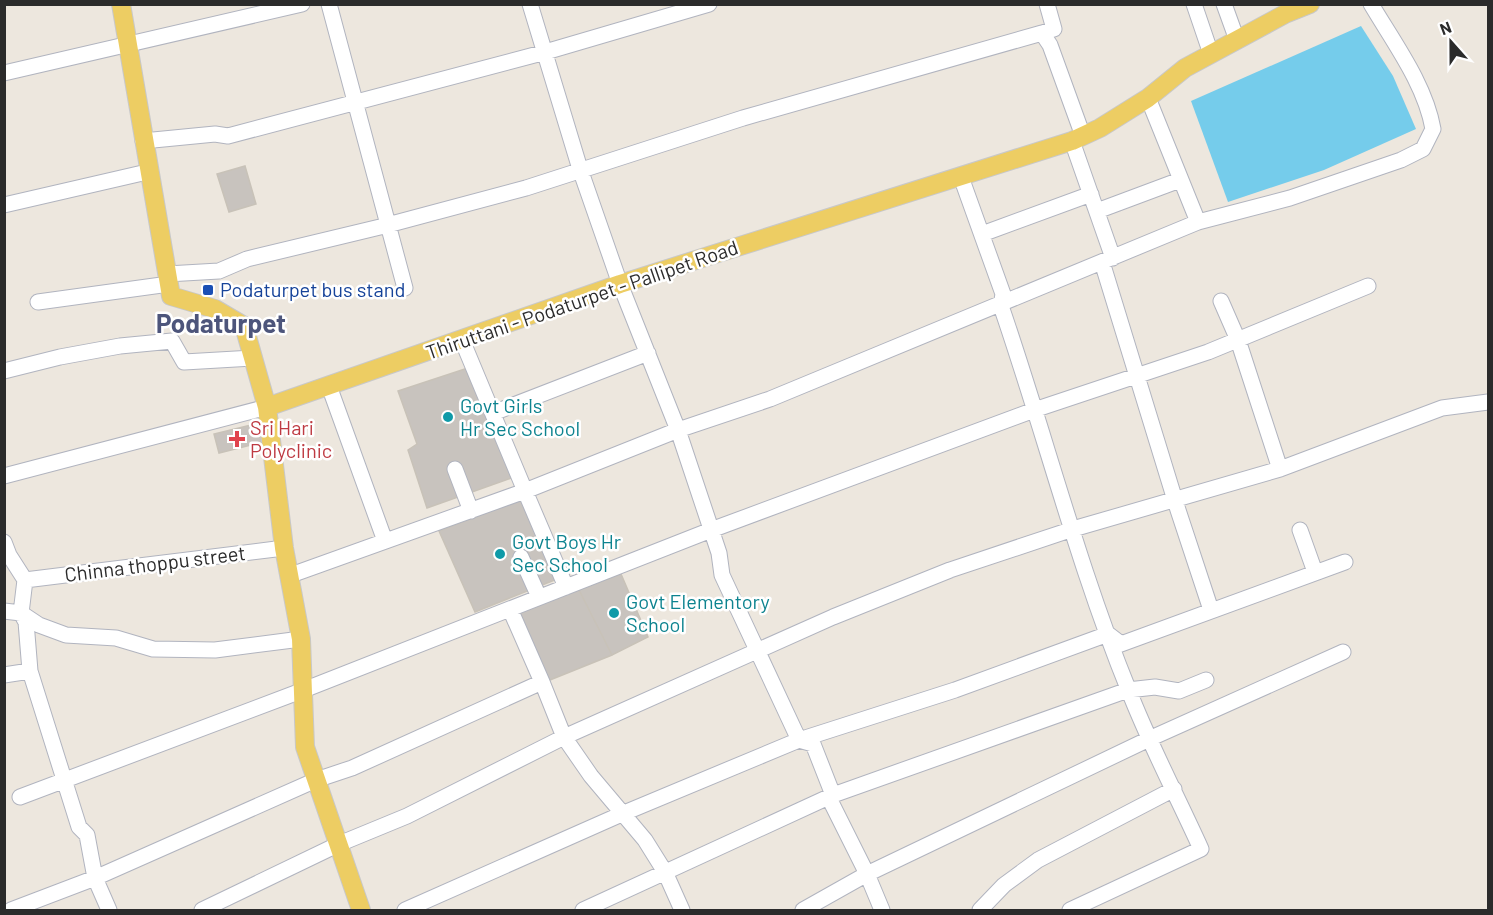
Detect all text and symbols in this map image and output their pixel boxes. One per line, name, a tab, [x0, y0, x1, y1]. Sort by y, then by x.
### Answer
north arrow	[1421, 12, 1481, 72]
text: N	[1437, 17, 1454, 38]
street label: Thiruttani - Podaturpet - Pallipet Road	[423, 234, 741, 364]
place label: Podaturpet bus stand	[220, 277, 405, 301]
marker: Podaturpet bus stand	[201, 283, 215, 297]
district label: Podaturpet	[156, 307, 286, 338]
place label: Govt Girls Hr Sec School	[460, 393, 580, 440]
marker: Govt Girls Hr Sec School	[441, 410, 455, 424]
place label: Sri Hari Polyclinic	[250, 415, 332, 462]
marker: Sri Hari Polyclinic	[228, 430, 246, 448]
place label: Govt Boys Hr Sec School	[512, 529, 621, 576]
street label: Chinna thoppu street	[63, 540, 247, 586]
marker: Govt Boys Hr Sec School	[493, 547, 507, 561]
place label: Govt Elementory School	[626, 589, 770, 636]
marker: Govt Elementory School	[607, 606, 621, 620]

